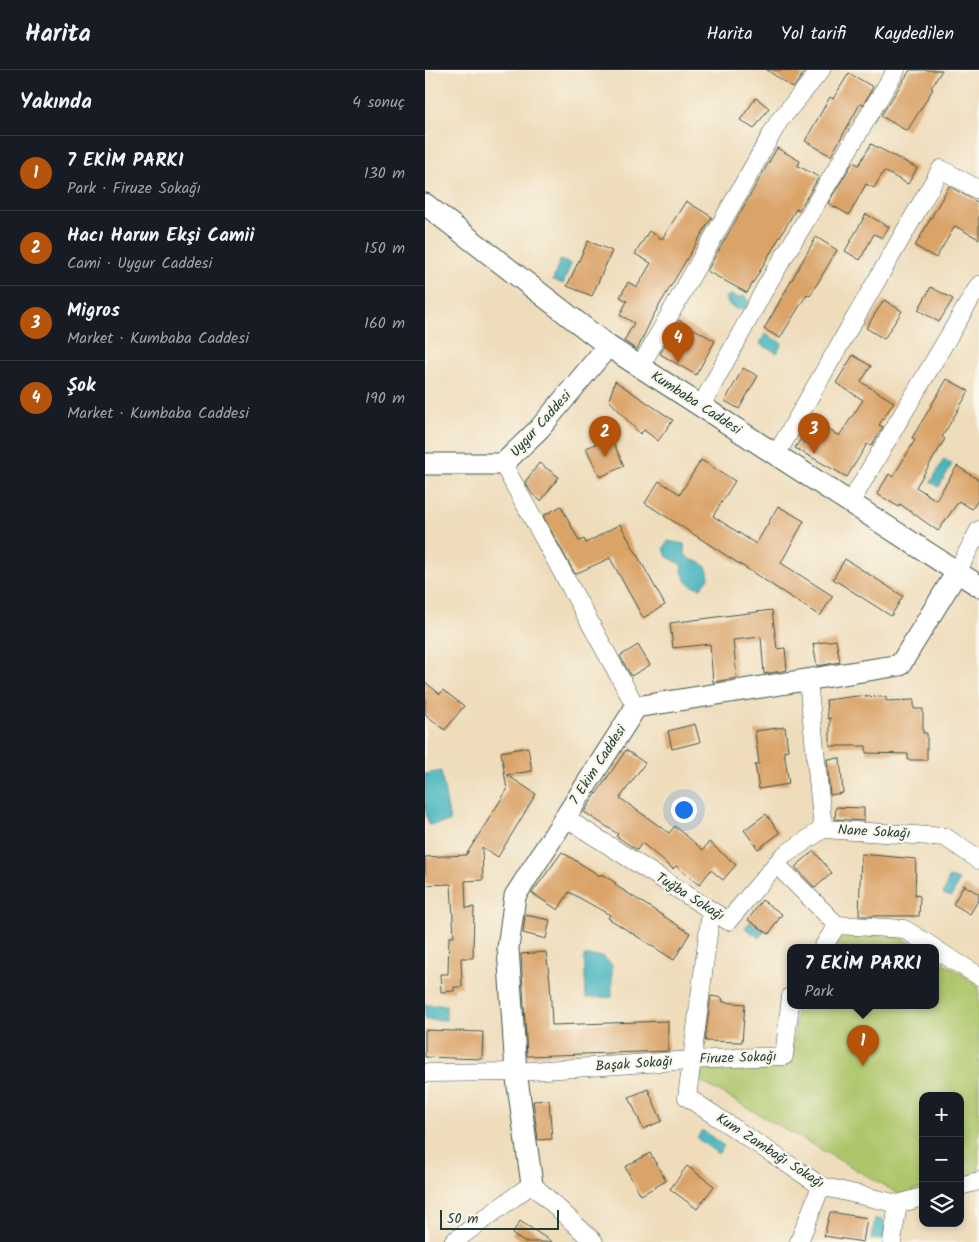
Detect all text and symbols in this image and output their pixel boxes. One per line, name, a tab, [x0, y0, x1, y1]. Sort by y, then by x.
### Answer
text: Harita	[25, 15, 91, 54]
text: Harita	[707, 20, 753, 49]
text: Yol tarifi	[781, 20, 846, 49]
text: Kaydedilen	[874, 20, 954, 49]
text: Yakında	[20, 86, 92, 119]
text: 4 sonuç	[352, 90, 405, 115]
text: 7 EKİM PARKI	[67, 146, 184, 176]
text: 1	[34, 161, 38, 186]
text: 130 m	[364, 161, 405, 186]
text: Park · Firuze Sokağı	[67, 176, 201, 201]
text: Hacı Harun Ekşi Camii	[67, 221, 254, 251]
text: 2	[31, 236, 41, 261]
text: 150 m	[364, 236, 405, 261]
text: Cami · Uygur Caddesi	[67, 251, 212, 276]
text: Migros	[67, 296, 120, 326]
text: 3	[32, 311, 40, 336]
text: 160 m	[364, 311, 405, 336]
pin: 4	[662, 322, 694, 363]
text: Market · Kumbaba Caddesi	[67, 326, 249, 351]
street label: Kumbaba Caddesi	[646, 365, 746, 441]
text: Şok	[67, 371, 95, 401]
street label: Uygur Caddesi	[505, 385, 577, 462]
text: 4	[32, 386, 40, 411]
text: 190 m	[365, 386, 405, 411]
text: Market · Kumbaba Caddesi	[67, 401, 249, 426]
pin: 3	[798, 413, 830, 454]
pin: 2	[589, 416, 621, 457]
street label: 7 Ekim Caddesi	[564, 720, 632, 809]
your location	[671, 797, 697, 823]
street label: Nane Sokağı	[837, 819, 911, 845]
street label: Tuğba Sokağı	[651, 867, 729, 927]
popup	[787, 944, 939, 1009]
text: 7 EKİM PARKI	[805, 949, 921, 979]
text: Park	[805, 979, 834, 1004]
pin: 1	[847, 1025, 879, 1066]
street label: Firuze Sokağı	[699, 1046, 777, 1070]
street label: Başak Sokağı	[595, 1050, 674, 1078]
map controls	[919, 1092, 964, 1227]
button: +	[919, 1092, 964, 1137]
street label: Kum Zambağı Sokağı	[712, 1108, 829, 1194]
button: −	[919, 1137, 964, 1182]
button: layers	[919, 1182, 964, 1227]
scale bar	[440, 1207, 559, 1230]
text: 50 m	[447, 1208, 478, 1230]

